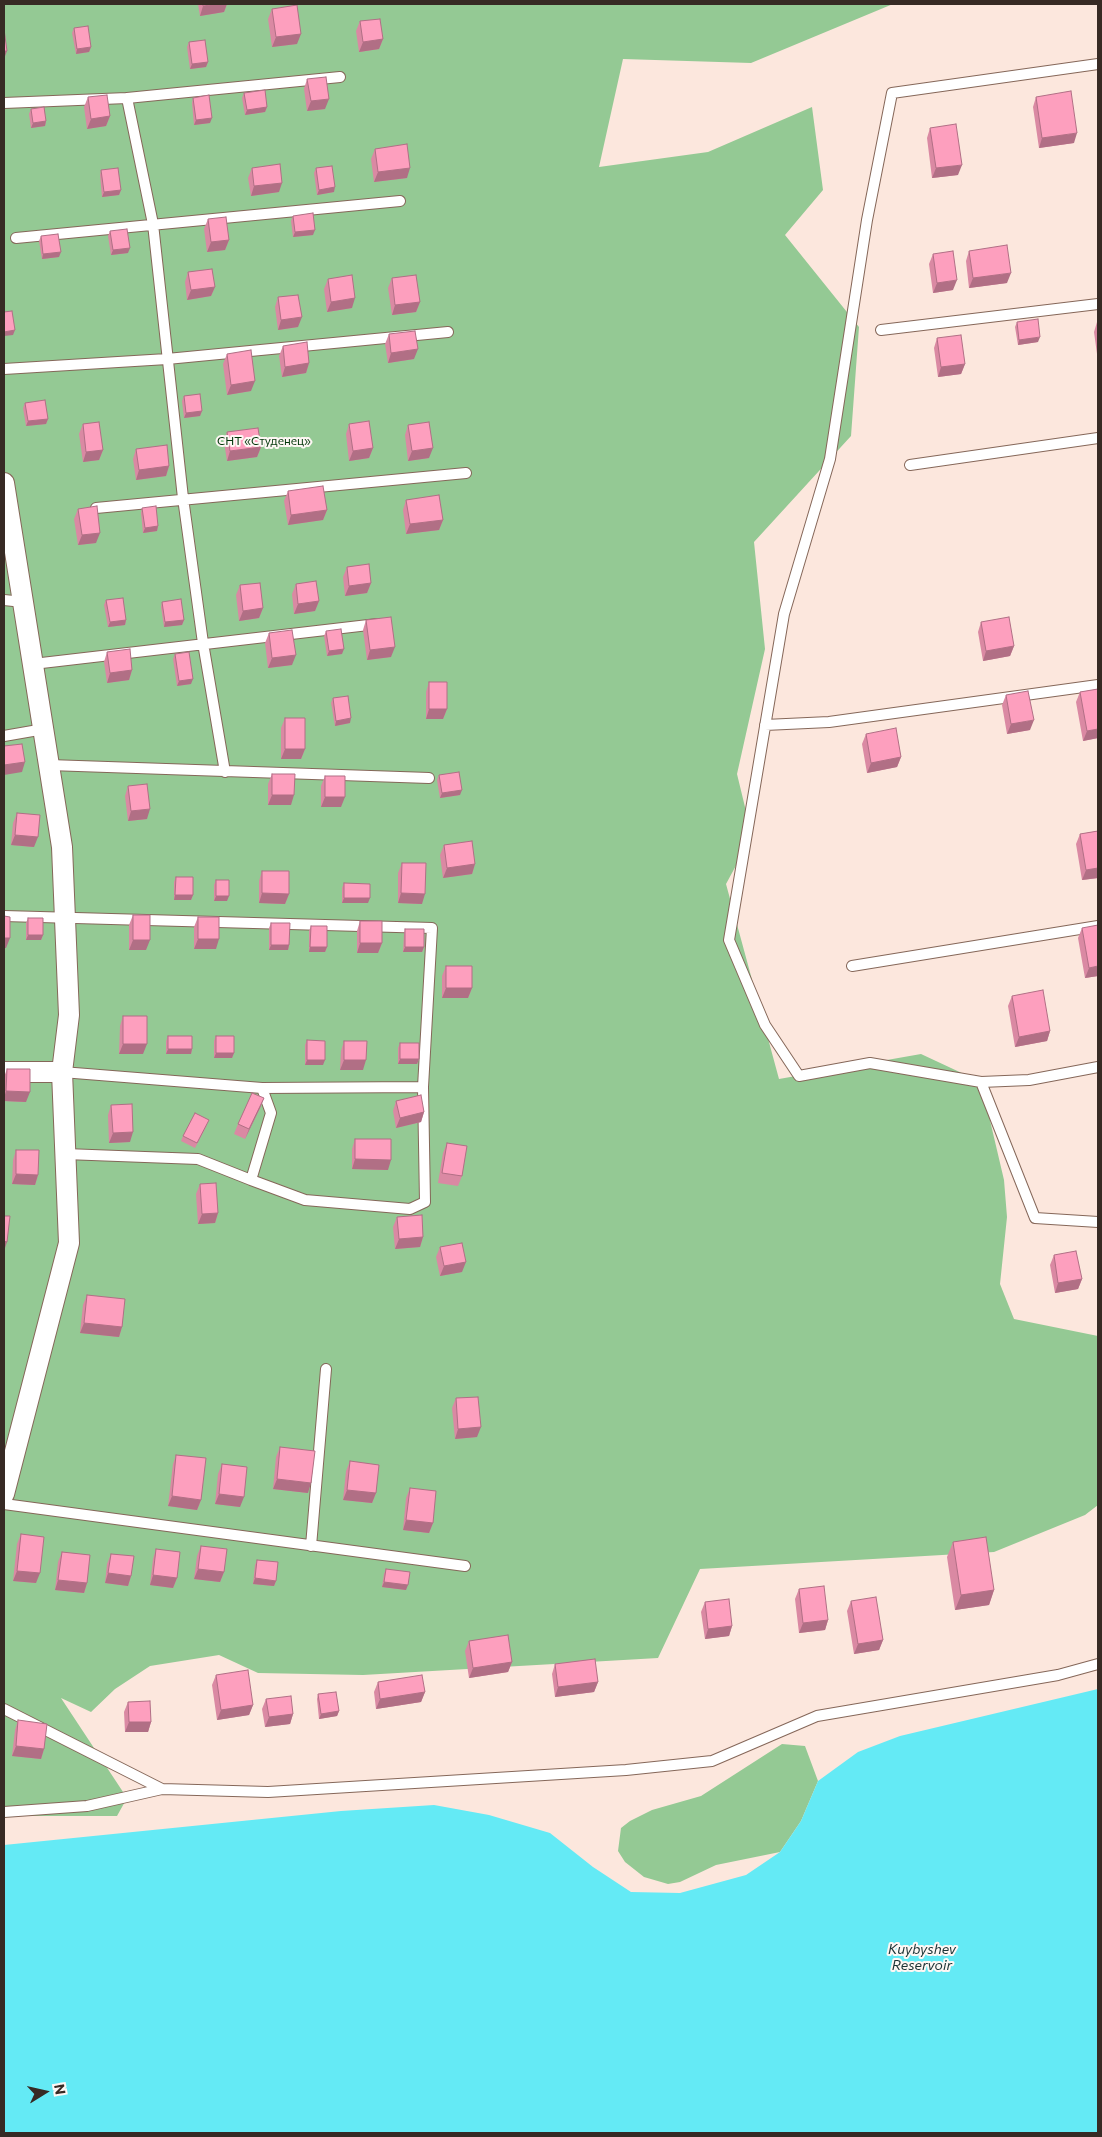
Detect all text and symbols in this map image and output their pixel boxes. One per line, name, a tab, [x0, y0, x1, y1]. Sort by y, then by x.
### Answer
park label: СНТ «Студенец»	[217, 434, 311, 448]
water label: Kuybyshev Reservoir	[888, 1941, 956, 1974]
north arrow	[20, 2067, 70, 2117]
text: N	[51, 2083, 70, 2096]

